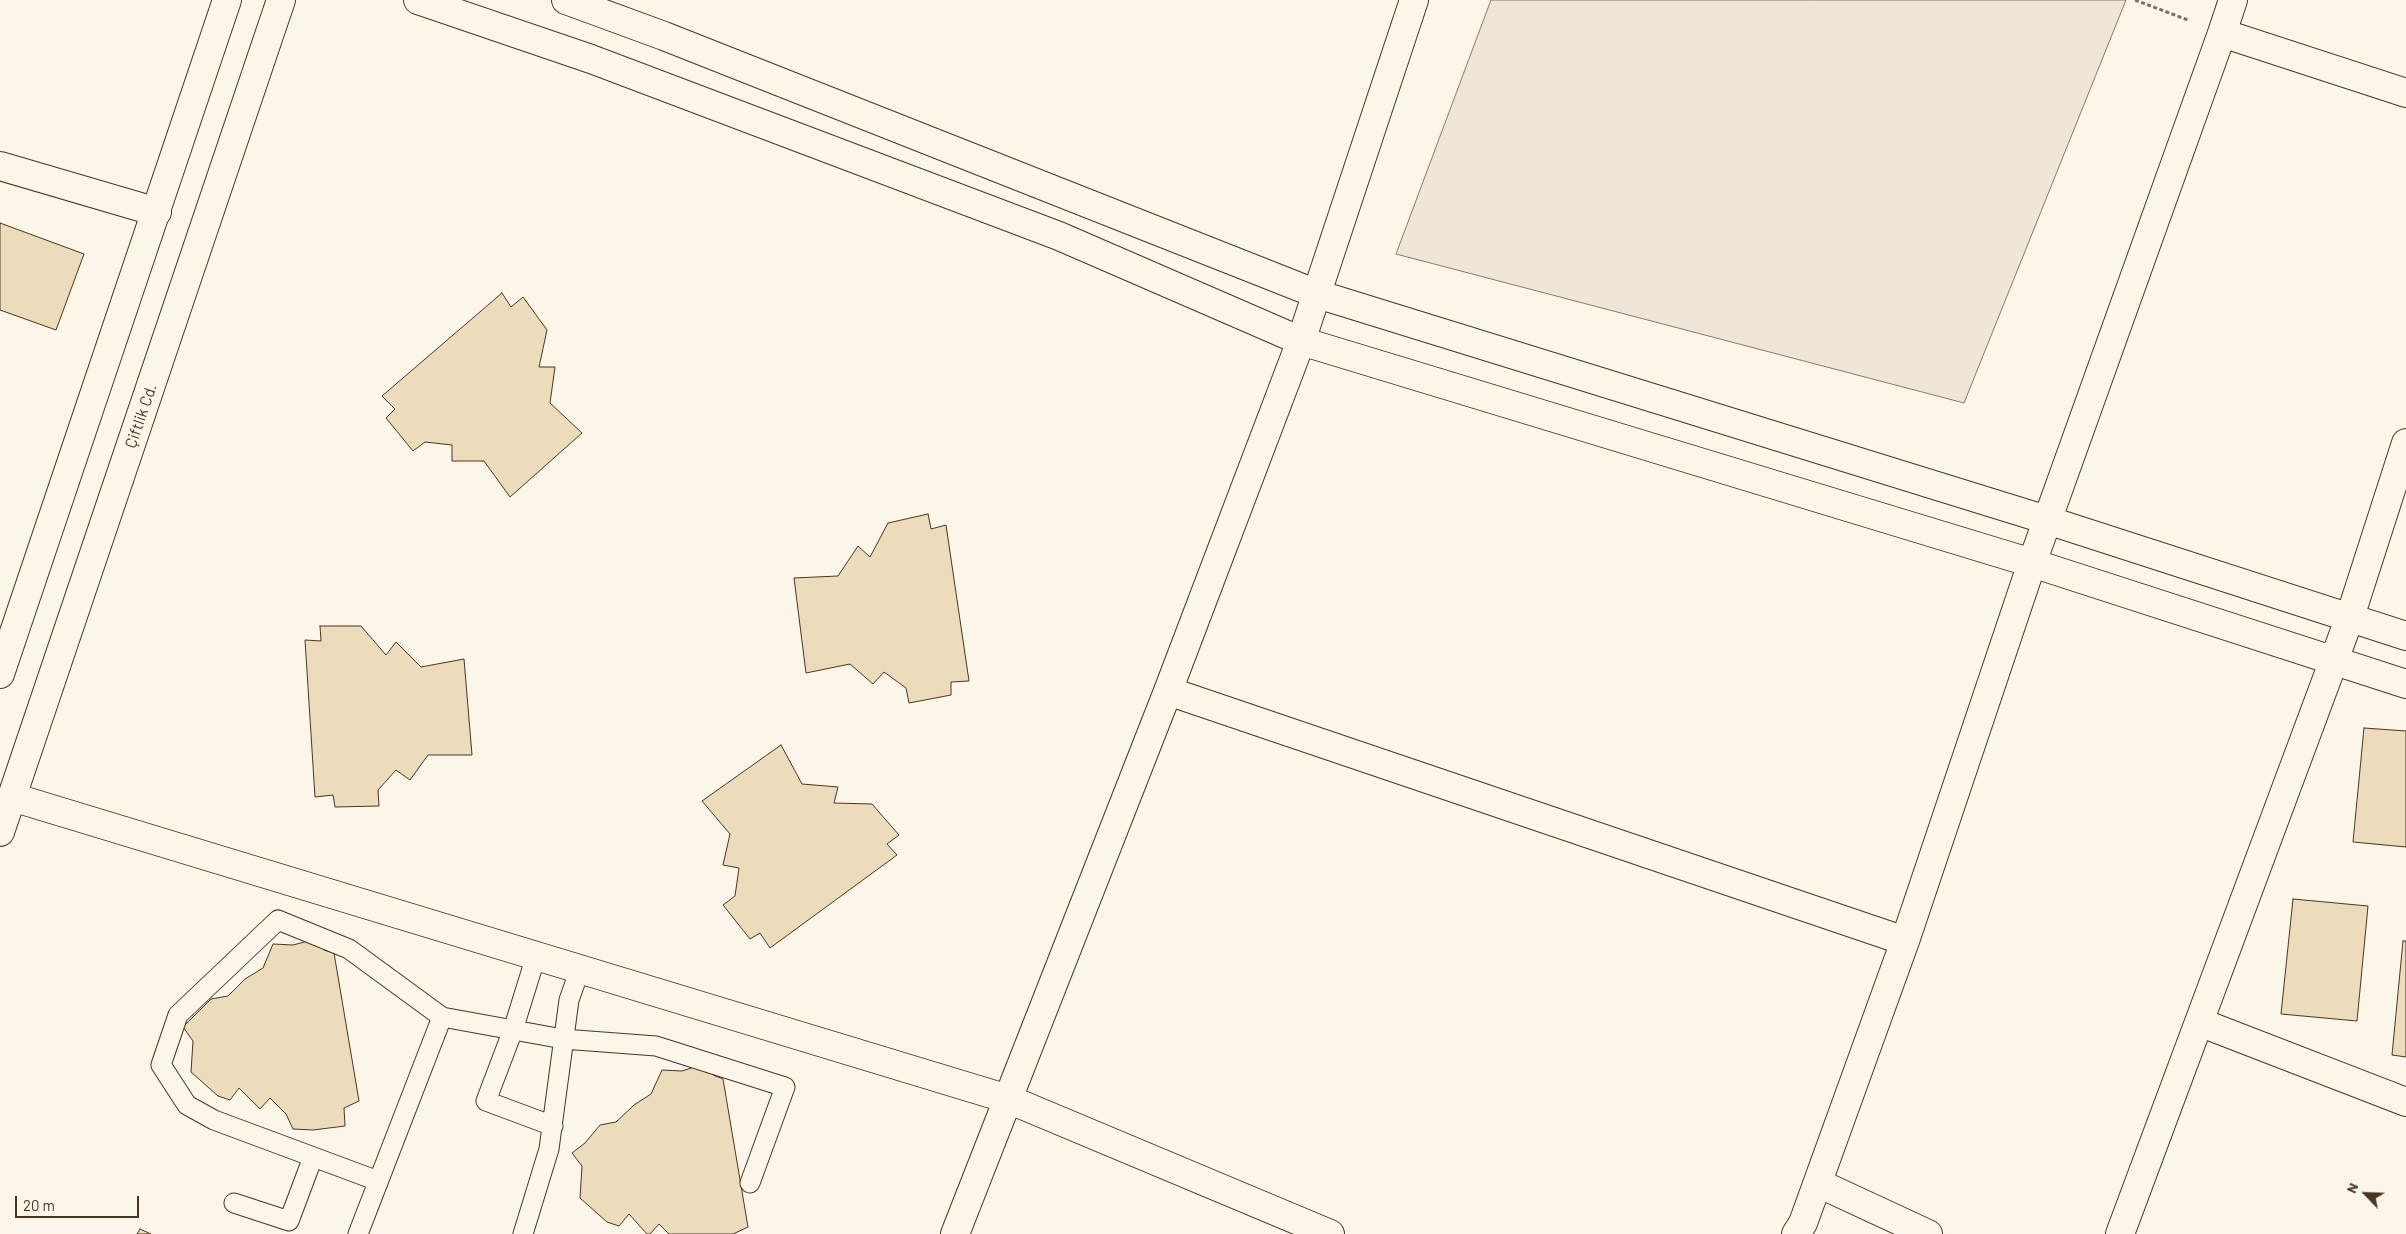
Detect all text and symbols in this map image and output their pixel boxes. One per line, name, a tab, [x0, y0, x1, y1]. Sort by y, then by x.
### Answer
street label: Çiftlik Cd.	[121, 381, 161, 451]
north arrow	[2341, 1169, 2391, 1219]
text: N	[2342, 1180, 2361, 1195]
scale bar	[18, 1186, 141, 1218]
text: 20 m	[23, 1196, 55, 1214]

